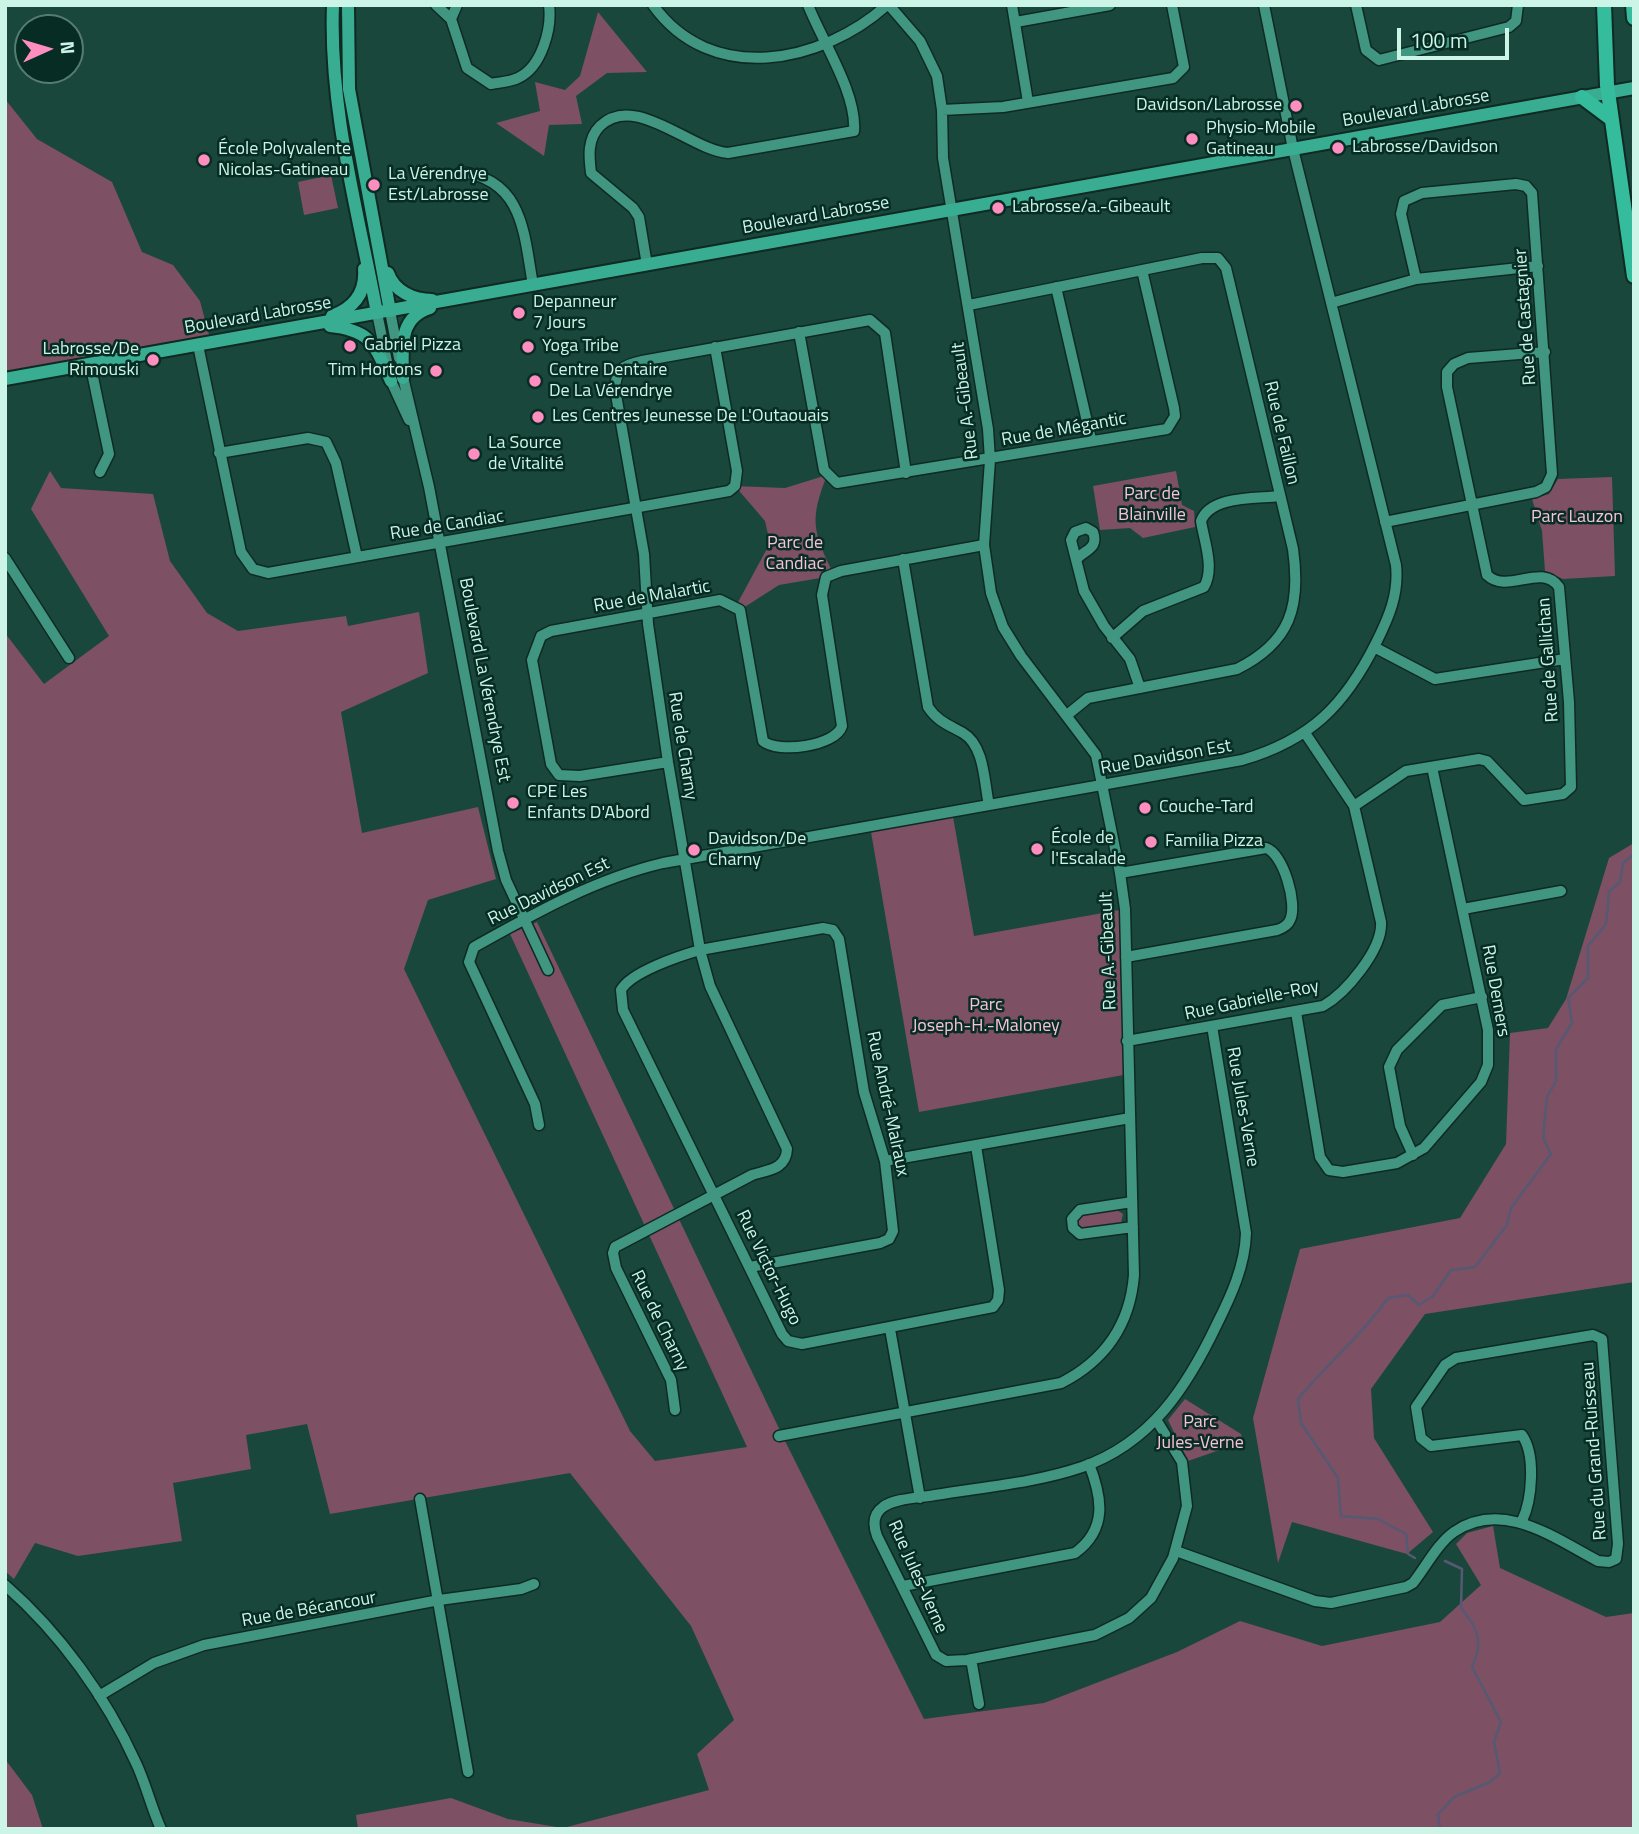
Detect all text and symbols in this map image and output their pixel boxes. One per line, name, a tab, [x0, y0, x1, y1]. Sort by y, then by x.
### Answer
north arrow	[14, 14, 84, 84]
scale bar	[1401, 14, 1513, 58]
text: 100 m	[1410, 24, 1467, 56]
text: N	[54, 40, 83, 55]
street label: Boulevard Labrosse	[1341, 85, 1491, 133]
place label: Davidson/Labrosse	[1136, 95, 1282, 117]
marker: Davidson/Labrosse	[1288, 98, 1304, 114]
place label: Physio-Mobile Gatineau	[1206, 118, 1316, 160]
marker: Physio-Mobile Gatineau	[1184, 131, 1200, 147]
place label: Labrosse/Davidson	[1352, 137, 1498, 159]
place label: École Polyvalente Nicolas-Gatineau	[218, 139, 351, 182]
marker: Labrosse/Davidson	[1330, 140, 1346, 156]
marker: École Polyvalente Nicolas-Gatineau	[196, 152, 212, 168]
place label: La Vérendrye Est/Labrosse	[388, 164, 489, 206]
marker: La Vérendrye Est/Labrosse	[366, 177, 382, 193]
street label: Boulevard Labrosse	[741, 192, 891, 240]
place label: Labrosse/a.-Gibeault	[1012, 197, 1170, 219]
marker: Labrosse/a.-Gibeault	[990, 200, 1006, 216]
street label: Rue de Castagnier	[1510, 248, 1542, 386]
street label: Boulevard Labrosse	[183, 292, 333, 340]
place label: Depanneur 7 Jours	[533, 292, 616, 334]
marker: Depanneur 7 Jours	[511, 305, 527, 321]
place label: Gabriel Pizza	[364, 335, 461, 357]
place label: Yoga Tribe	[542, 336, 619, 358]
marker: Gabriel Pizza	[342, 338, 358, 354]
place label: Labrosse/De Rimouski	[42, 339, 139, 382]
marker: Yoga Tribe	[520, 339, 536, 355]
street label: Rue A.-Gibeault	[948, 341, 984, 461]
marker: Labrosse/De Rimouski	[145, 352, 161, 368]
place label: Tim Hortons	[328, 360, 422, 382]
place label: Centre Dentaire De La Vérendrye	[549, 360, 672, 402]
marker: Tim Hortons	[428, 363, 444, 379]
marker: Centre Dentaire De La Vérendrye	[527, 373, 543, 389]
street label: Rue de Faillon	[1259, 379, 1303, 487]
place label: Les Centres Jeunesse De L'Outaouais	[552, 406, 829, 428]
street label: Rue de Mégantic	[1000, 408, 1128, 452]
marker: Les Centres Jeunesse De L'Outaouais	[530, 409, 546, 425]
place label: La Source de Vitalité	[488, 433, 564, 476]
marker: La Source de Vitalité	[466, 446, 482, 462]
park label: Parc de Blainville	[1118, 484, 1186, 526]
street label: Rue de Candiac	[389, 506, 505, 546]
park label: Parc Lauzon	[1531, 507, 1623, 529]
park label: Parc de Candiac	[766, 533, 824, 576]
street label: Boulevard La Vérendrye Est	[454, 576, 514, 784]
street label: Rue de Malartic	[592, 576, 712, 618]
street label: Rue de Gallichan	[1534, 597, 1564, 723]
street label: Rue de Charny	[663, 690, 701, 802]
street label: Rue Davidson Est	[1099, 736, 1233, 780]
place label: CPE Les Enfants D'Abord	[527, 782, 650, 824]
marker: CPE Les Enfants D'Abord	[505, 795, 521, 811]
place label: Couche-Tard	[1159, 797, 1253, 819]
marker: Couche-Tard	[1137, 800, 1153, 816]
place label: École de l'Escalade	[1051, 828, 1126, 870]
place label: Davidson/De Charny	[708, 829, 806, 872]
place label: Familia Pizza	[1165, 831, 1263, 853]
marker: Familia Pizza	[1143, 834, 1159, 850]
marker: École de l'Escalade	[1029, 841, 1045, 857]
marker: Davidson/De Charny	[686, 842, 702, 858]
street label: Rue Davidson Est	[485, 853, 613, 931]
street label: Rue A.-Gibeault	[1096, 892, 1122, 1010]
street label: Rue Demers	[1476, 943, 1514, 1039]
street label: Rue Gabrielle-Roy	[1183, 976, 1321, 1026]
park label: Parc Joseph-H.-Maloney	[912, 995, 1060, 1038]
street label: Rue André-Malraux	[861, 1029, 913, 1179]
street label: Rue Jules-Verne	[1221, 1045, 1263, 1169]
street label: Rue Victor-Hugo	[731, 1207, 805, 1329]
street label: Rue de Charny	[625, 1267, 693, 1375]
street label: Rue du Grand-Ruisseau	[1578, 1361, 1612, 1541]
park label: Parc Jules-Verne	[1156, 1412, 1244, 1454]
street label: Rue Jules-Verne	[882, 1517, 952, 1637]
street label: Rue de Bécancour	[240, 1588, 378, 1632]

